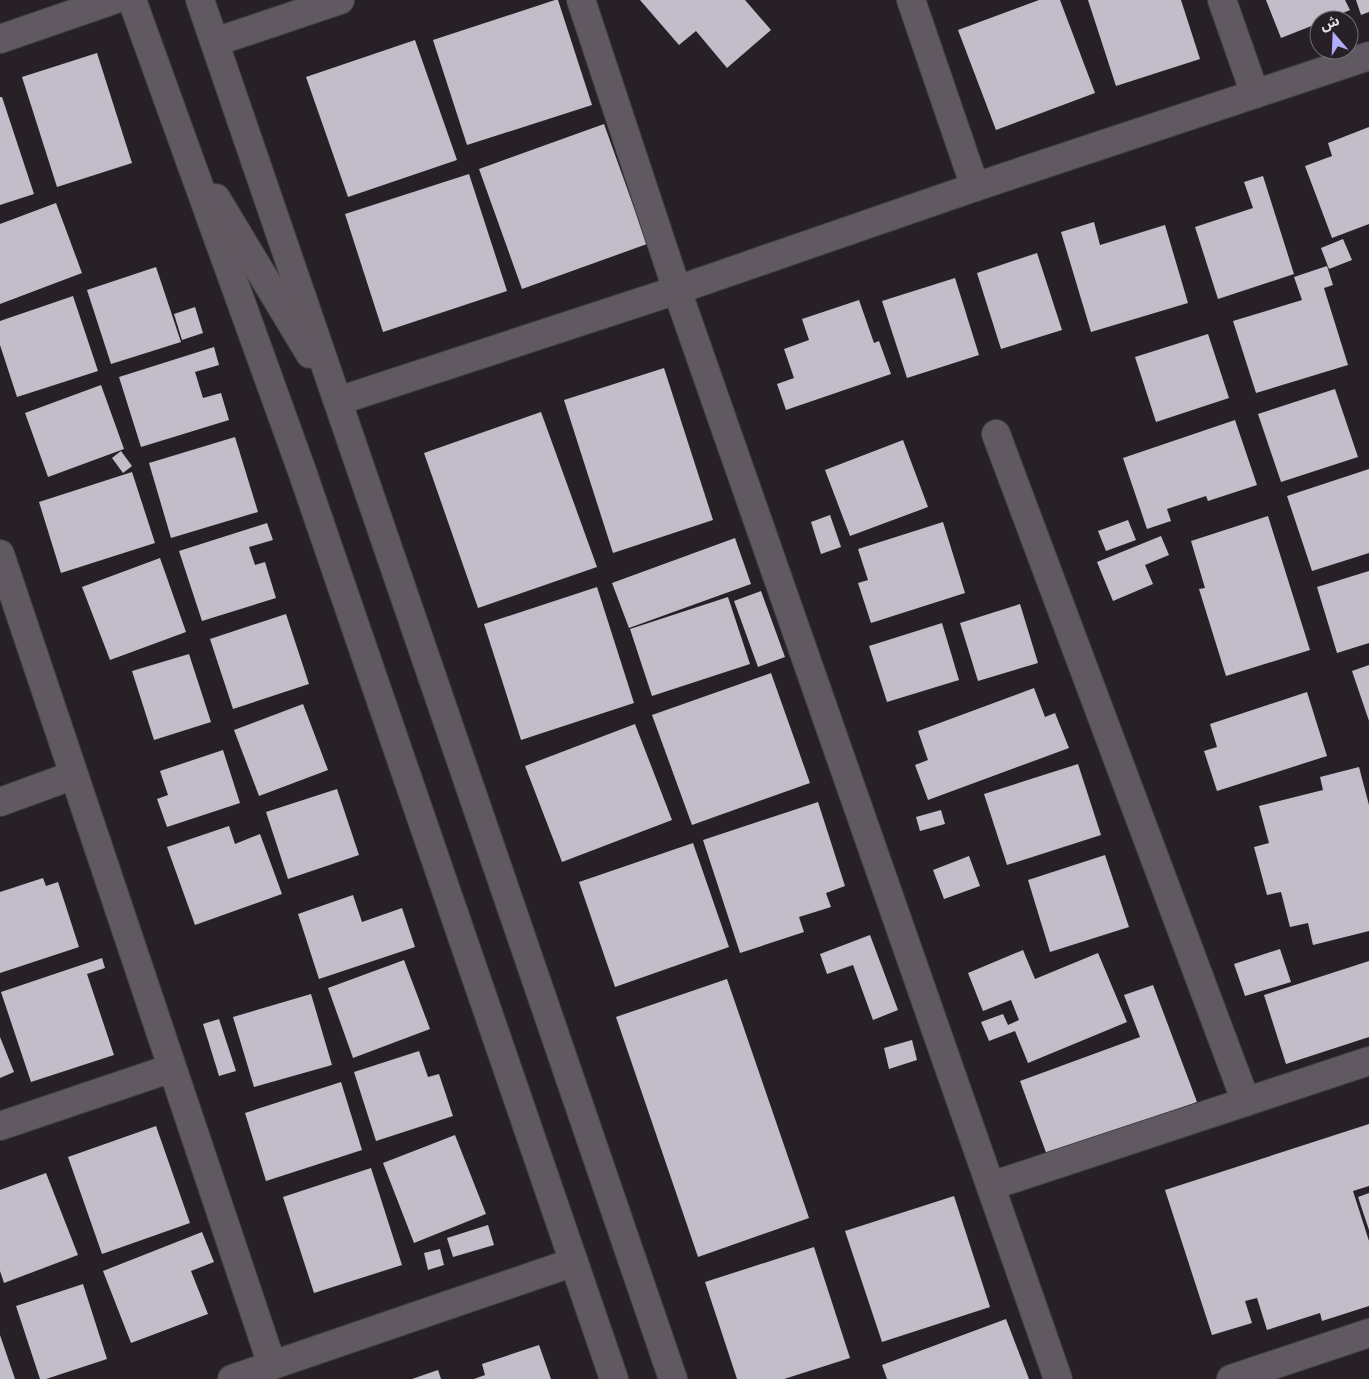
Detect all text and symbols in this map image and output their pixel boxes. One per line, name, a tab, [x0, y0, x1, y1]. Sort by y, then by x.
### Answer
north arrow	[1309, 10, 1359, 60]
text: ش	[1317, 10, 1342, 34]

